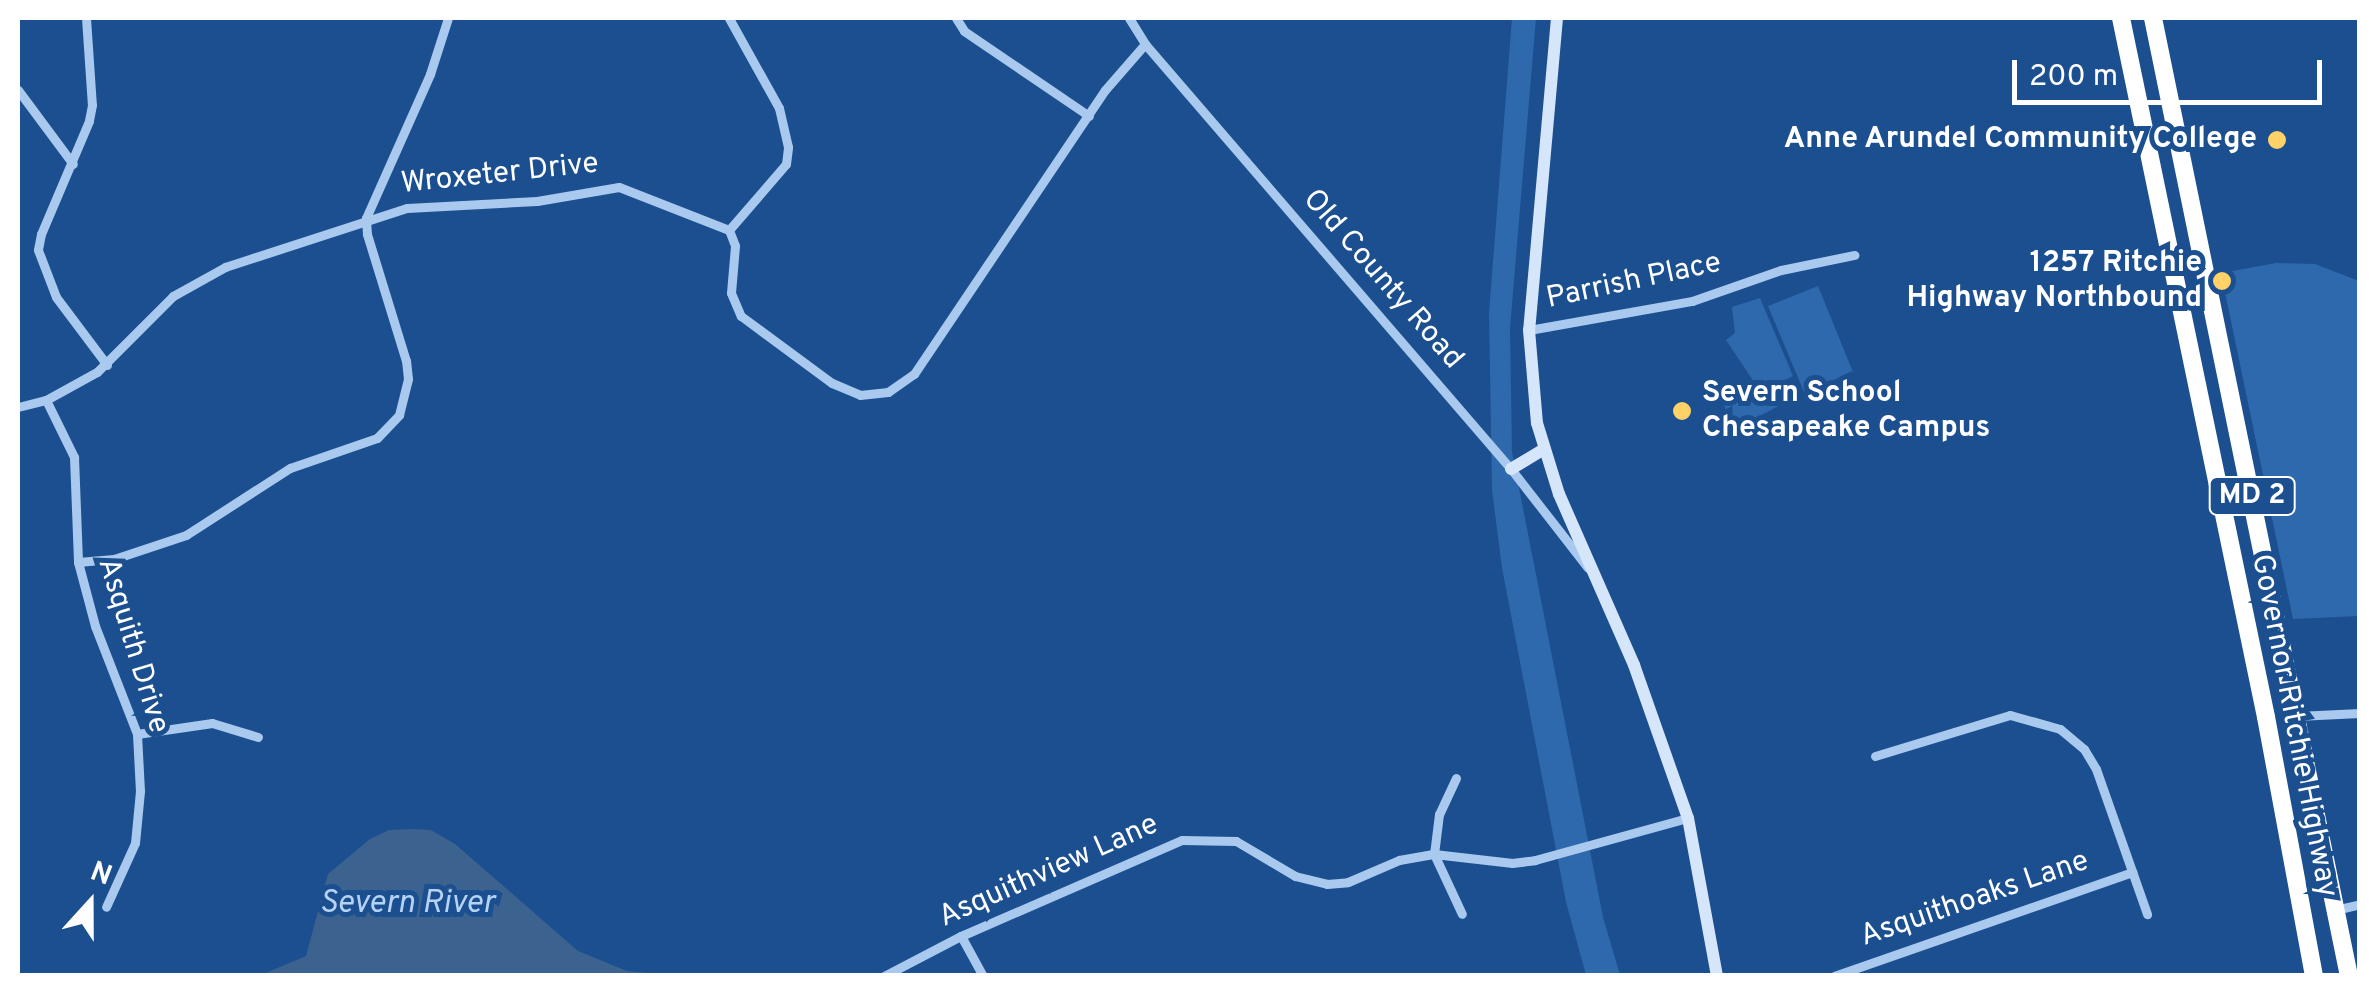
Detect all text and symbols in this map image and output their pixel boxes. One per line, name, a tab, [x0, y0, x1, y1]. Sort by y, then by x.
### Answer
scale bar	[2017, 40, 2327, 102]
text: 200 m	[2029, 59, 2118, 96]
place label: Anne Arundel Community College	[1783, 122, 2257, 158]
marker: Anne Arundel Community College	[2266, 129, 2288, 151]
street label: Wroxeter Drive	[399, 147, 601, 203]
street label: Old County Road	[1294, 183, 1470, 377]
street label: Parrish Place	[1543, 246, 1725, 318]
place label: 1257 Ritchie Highway Northbound	[1906, 246, 2202, 316]
marker: 1257 Ritchie Highway Northbound	[2211, 270, 2233, 292]
place label: Severn School Chesapeake Campus	[1702, 376, 1990, 446]
marker: Severn School Chesapeake Campus	[1671, 400, 1693, 422]
road number: MD 2	[2207, 473, 2297, 519]
street label: Governor Ritchie Highway	[2242, 551, 2344, 901]
street label: Asquith Drive	[88, 554, 176, 738]
street label: Asquithview Lane	[934, 807, 1164, 937]
street label: Asquithoaks Lane	[1856, 844, 2094, 956]
north arrow	[40, 853, 140, 953]
text: N	[85, 855, 117, 895]
water label: Severn River	[319, 885, 495, 923]

